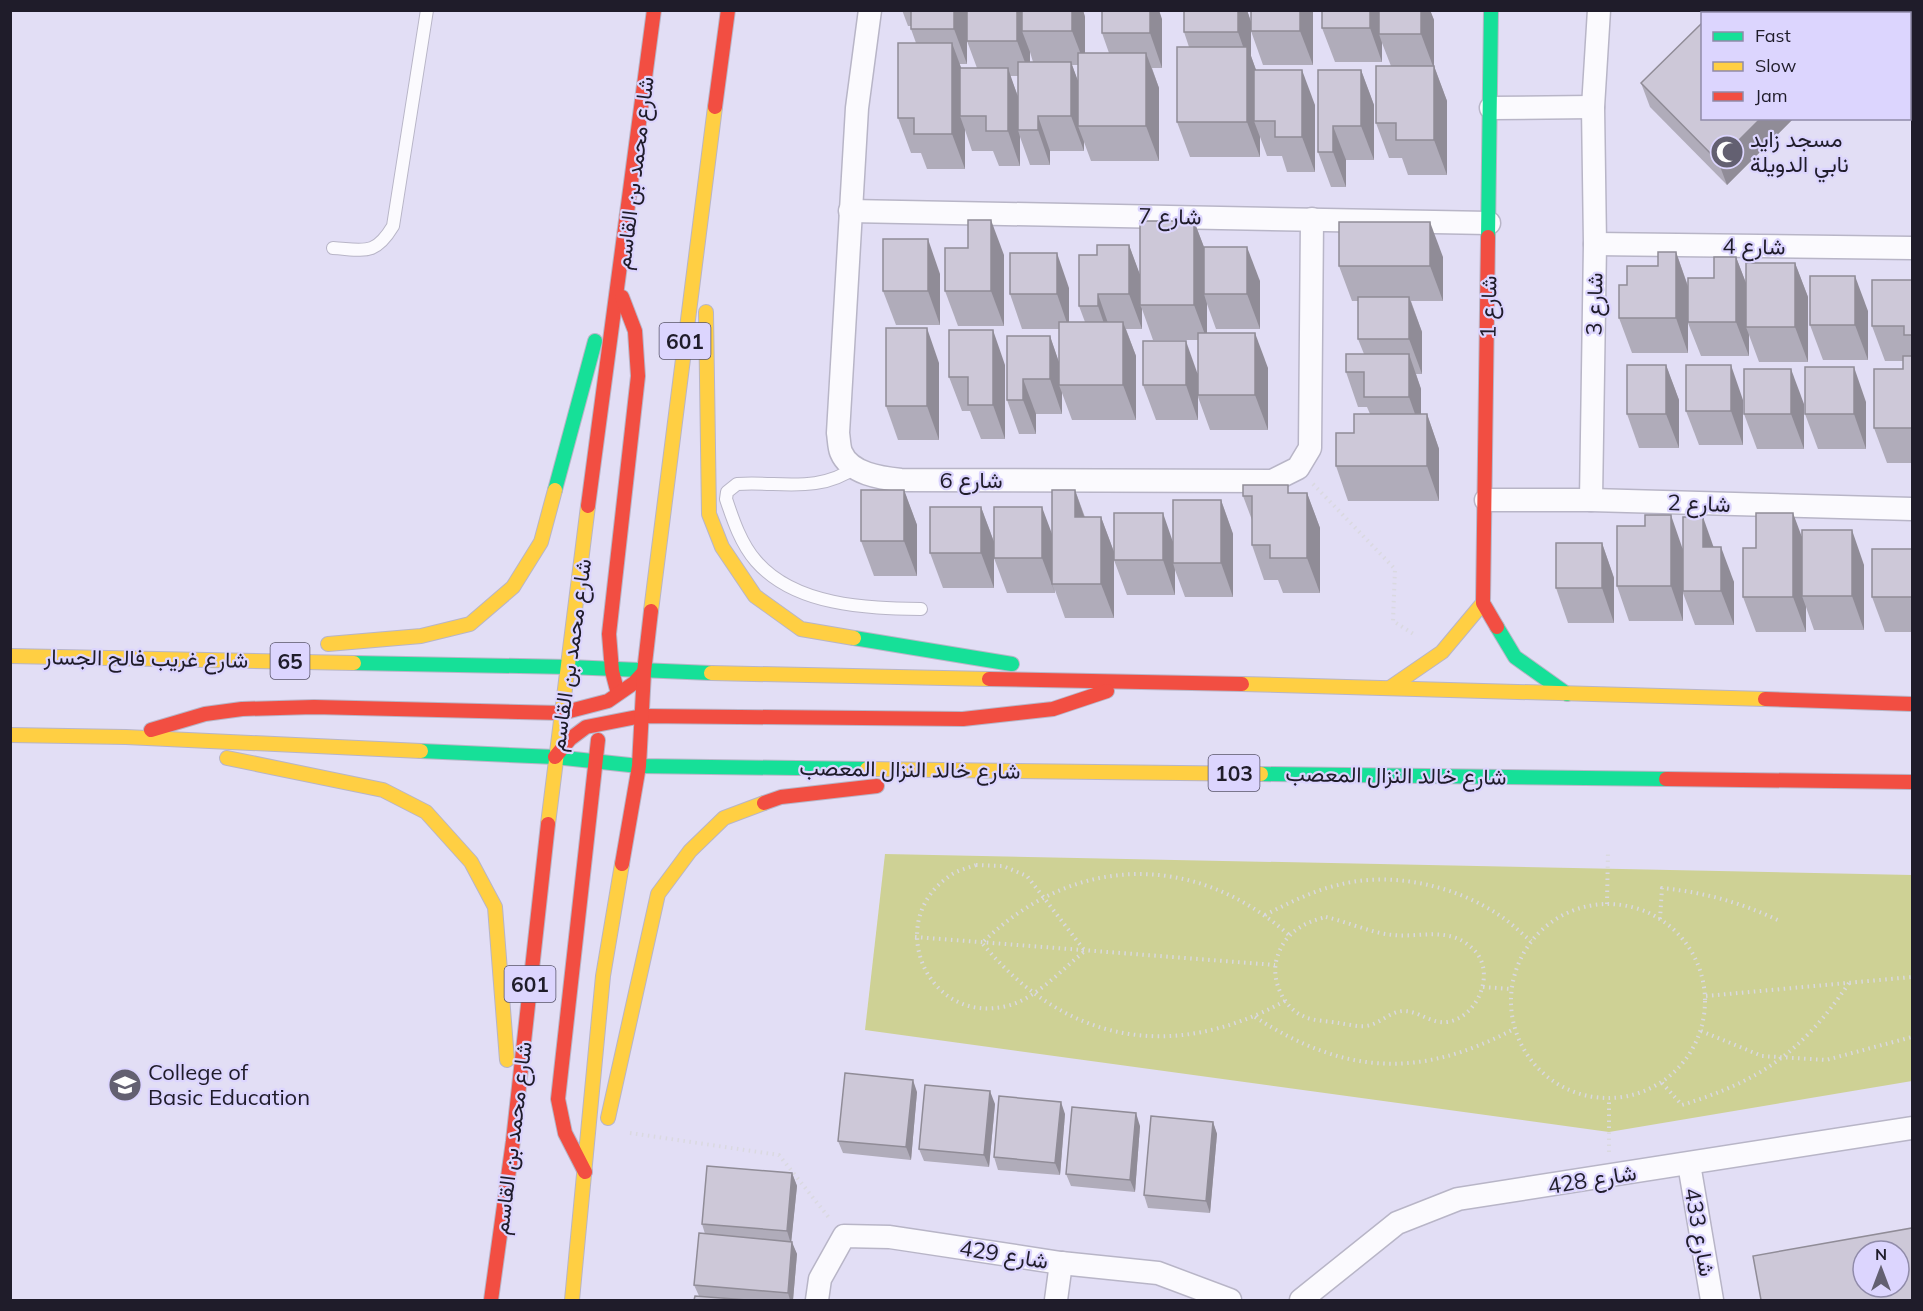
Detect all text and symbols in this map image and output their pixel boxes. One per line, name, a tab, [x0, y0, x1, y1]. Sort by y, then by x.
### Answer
legend	[1701, 12, 1911, 120]
text: Fast	[1755, 24, 1791, 47]
text: Slow	[1755, 54, 1797, 77]
street label: شارع محمد بن القاسم	[608, 75, 661, 271]
text: Jam	[1755, 84, 1788, 107]
place label: مسجد زايد نابي الدويلة	[1750, 125, 1849, 183]
mosque icon: مسجد زايد نابي الدويلة	[1709, 134, 1745, 170]
street label: شارع 7	[1138, 201, 1202, 232]
street label: شارع 4	[1722, 231, 1786, 262]
street label: شارع 3	[1579, 272, 1610, 336]
street label: شارع 1	[1473, 275, 1504, 339]
road number: 601	[660, 323, 710, 359]
street label: شارع 6	[939, 466, 1003, 495]
street label: شارع 2	[1667, 488, 1731, 519]
street label: شارع محمد بن القاسم	[543, 557, 598, 753]
street label: شارع غريب فالح الجسار	[43, 642, 248, 675]
road number: 65	[270, 643, 310, 679]
street label: شارع خالد النزال المعصب	[799, 753, 1021, 786]
road number: 103	[1208, 755, 1260, 791]
street label: شارع خالد النزال المعصب	[1285, 759, 1507, 792]
road number: 601	[504, 966, 556, 1002]
street label: شارع محمد بن القاسم	[486, 1040, 539, 1236]
place label: College of Basic Education	[148, 1058, 310, 1111]
school or university icon: College of Basic Education	[107, 1067, 143, 1103]
street label: شارع 428	[1546, 1158, 1639, 1201]
street label: شارع 433	[1677, 1185, 1722, 1279]
street label: شارع 429	[957, 1233, 1050, 1276]
north arrow	[1851, 1239, 1911, 1299]
text: N	[1875, 1244, 1887, 1264]

